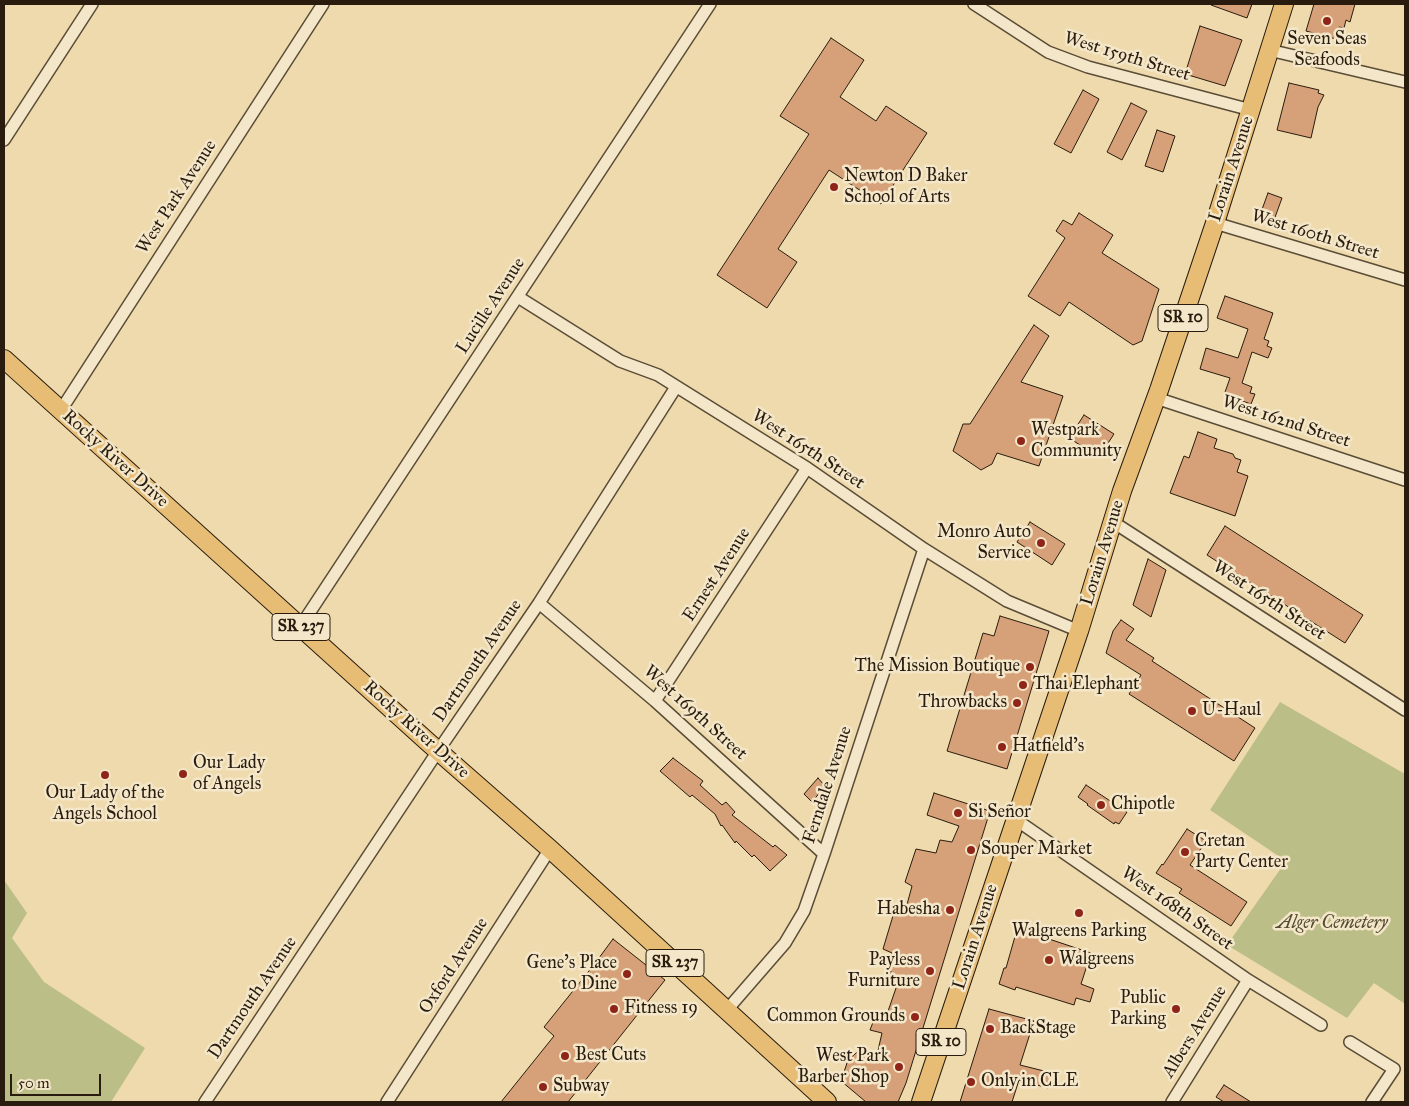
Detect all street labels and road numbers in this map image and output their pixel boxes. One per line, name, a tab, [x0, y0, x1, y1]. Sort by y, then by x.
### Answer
street label: West 159th Street	[1061, 28, 1193, 86]
street label: Lorain Avenue	[1205, 114, 1259, 224]
street label: West Park Avenue	[132, 136, 222, 258]
street label: West 160th Street	[1249, 205, 1381, 265]
street label: Lucille Avenue	[452, 254, 530, 358]
road number: SR 10	[1158, 304, 1208, 332]
street label: West 162nd Street	[1219, 391, 1353, 453]
street label: West 165th Street	[747, 405, 869, 495]
street label: Rocky River Drive	[57, 406, 173, 512]
street label: Lorain Avenue	[1077, 498, 1129, 608]
street label: Ernest Avenue	[679, 524, 755, 626]
street label: West 165th Street	[1208, 556, 1330, 646]
street label: Dartmouth Avenue	[429, 596, 527, 726]
road number: SR 237	[272, 614, 330, 640]
street label: West 169th Street	[639, 661, 751, 765]
street label: Rocky River Drive	[358, 677, 474, 783]
street label: Ferndale Avenue	[799, 724, 857, 846]
street label: West 168th Street	[1117, 862, 1237, 956]
street label: Lorain Avenue	[949, 882, 1003, 992]
street label: Oxford Avenue	[415, 914, 493, 1018]
street label: Dartmouth Avenue	[204, 933, 302, 1063]
road number: SR 237	[646, 950, 704, 976]
street label: Albers Avenue	[1158, 982, 1232, 1082]
road number: SR 10	[916, 1028, 966, 1056]

